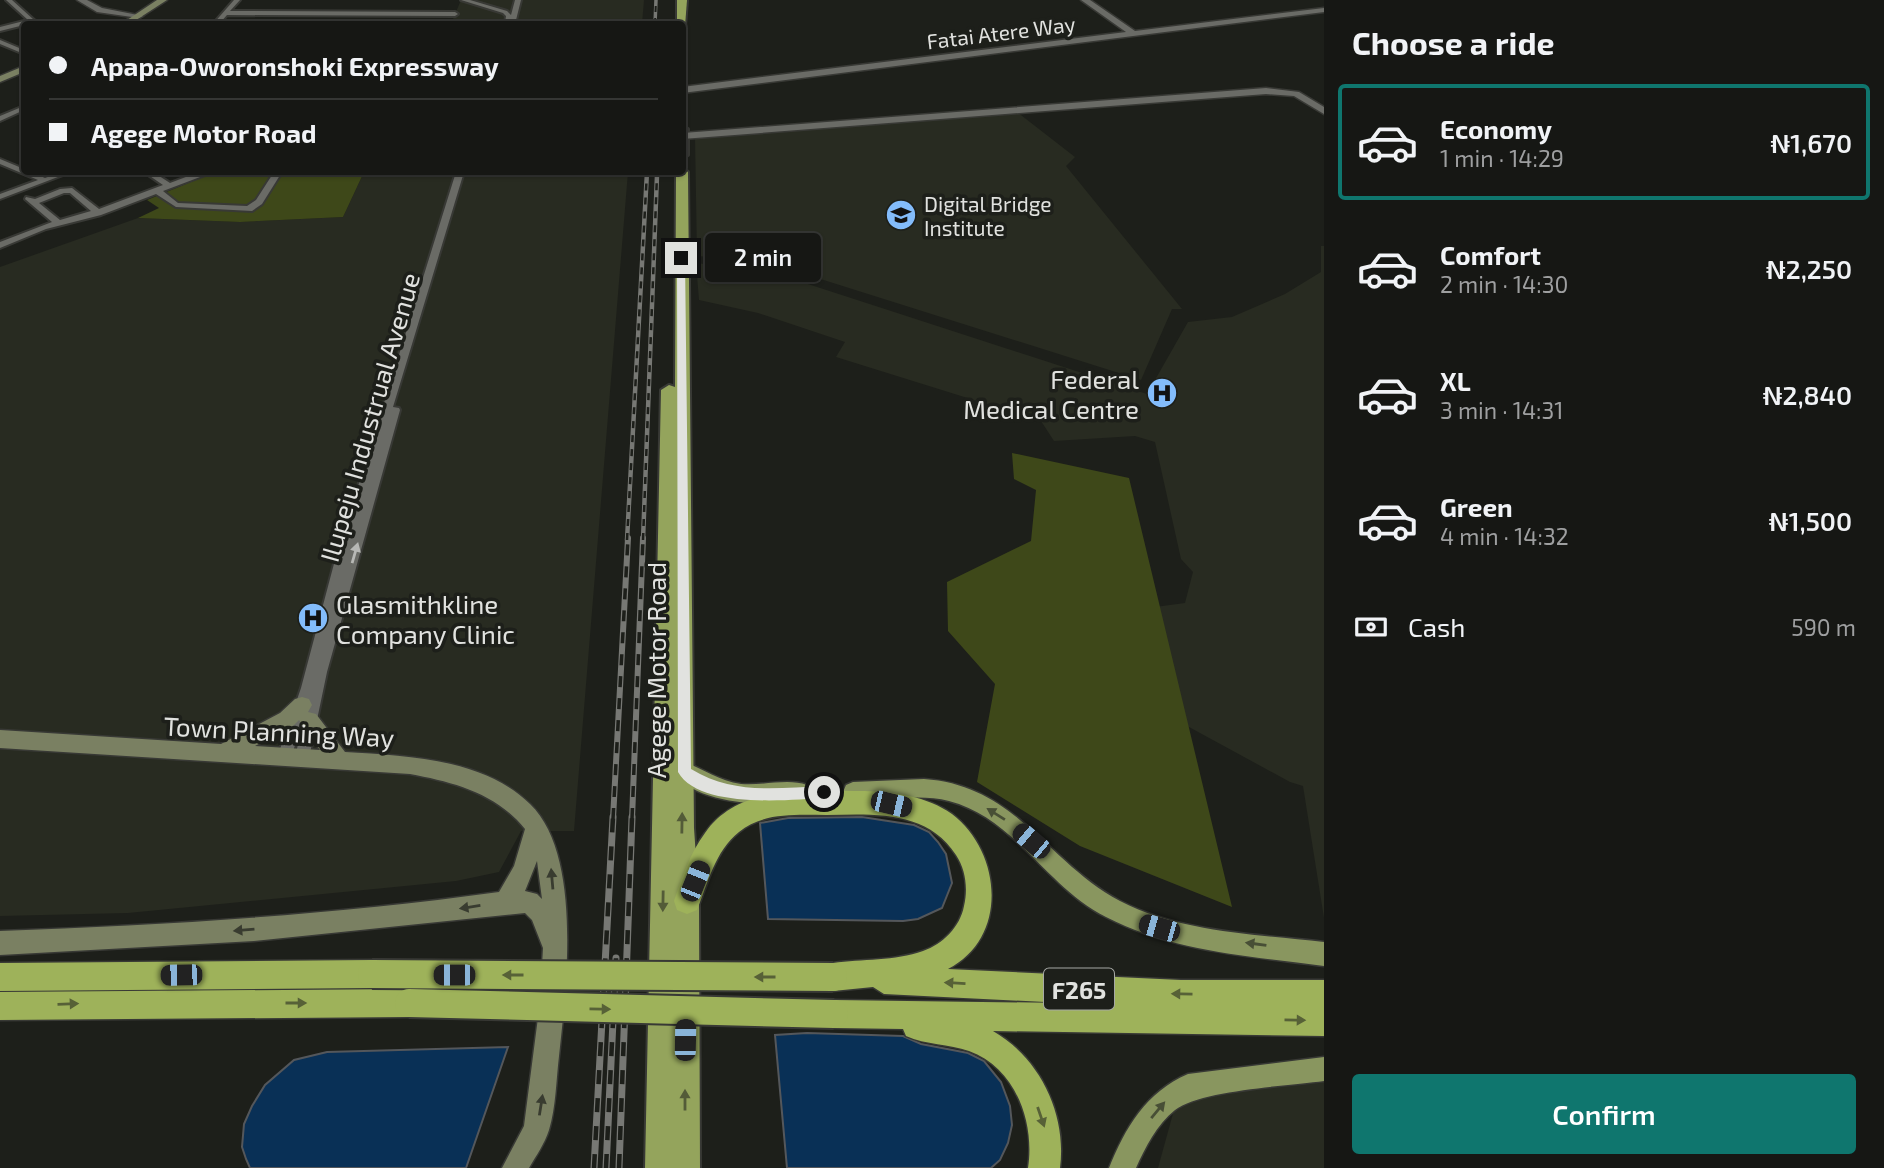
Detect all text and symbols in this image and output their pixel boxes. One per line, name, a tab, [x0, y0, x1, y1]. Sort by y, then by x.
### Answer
street label: Fatai Atere Way	[925, 10, 1077, 54]
text: Choose a ride	[1352, 23, 1555, 61]
text: Apapa-Oworonshoki Expressway	[91, 50, 499, 81]
icon: car	[1356, 111, 1419, 174]
text: Economy	[1440, 113, 1552, 144]
text: Agege Motor Road	[91, 117, 317, 148]
text: ₦1,670	[1770, 127, 1852, 158]
text: 1 min · 14:29	[1440, 144, 1564, 172]
place label: Digital Bridge Institute	[924, 191, 1052, 240]
school or university icon: Digital Bridge Institute	[884, 198, 918, 232]
callout: 2 min	[706, 233, 821, 282]
icon: car	[1356, 237, 1419, 300]
text: Comfort	[1440, 239, 1541, 270]
route end	[665, 242, 697, 274]
text: 2 min	[734, 243, 792, 271]
text: ₦2,250	[1766, 253, 1852, 284]
street label: Ilupeju Industrual Avenue	[313, 269, 425, 565]
text: 2 min · 14:30	[1440, 270, 1568, 298]
place label: Federal Medical Centre	[963, 363, 1139, 424]
icon: car	[1356, 363, 1419, 426]
text: XL	[1440, 365, 1471, 396]
hospital icon: Federal Medical Centre	[1145, 376, 1179, 410]
text: ₦2,840	[1762, 379, 1852, 410]
text: 3 min · 14:31	[1440, 396, 1564, 424]
icon: car	[1356, 489, 1419, 552]
text: Green	[1440, 491, 1513, 522]
text: ₦1,500	[1769, 505, 1852, 536]
text: 4 min · 14:32	[1440, 522, 1569, 550]
one-way arrow	[351, 542, 361, 563]
street label: Agege Motor Road	[640, 562, 671, 778]
place label: Glasmithkline Company Clinic	[336, 588, 515, 649]
hospital icon: Glasmithkline Company Clinic	[296, 601, 330, 635]
icon: cash	[1352, 608, 1390, 646]
text: Cash	[1408, 611, 1465, 642]
text: 590 m	[1791, 613, 1856, 641]
street label: Town Planning Way	[163, 709, 395, 753]
route start	[808, 776, 840, 808]
car	[869, 789, 914, 819]
one-way arrow	[986, 807, 1005, 820]
one-way arrow	[676, 812, 688, 834]
car	[1009, 819, 1054, 863]
car	[678, 858, 713, 904]
one-way arrow	[547, 868, 558, 890]
one-way arrow	[657, 890, 669, 912]
one-way arrow	[459, 902, 481, 913]
car	[1136, 912, 1183, 944]
one-way arrow	[233, 925, 255, 936]
one-way arrow	[1245, 939, 1267, 950]
car	[160, 964, 203, 986]
car	[434, 965, 476, 986]
road number: F265	[1044, 968, 1114, 1009]
one-way arrow	[502, 969, 524, 981]
one-way arrow	[754, 971, 776, 983]
one-way arrow	[944, 977, 966, 988]
one-way arrow	[1171, 988, 1193, 1000]
one-way arrow	[285, 997, 307, 1009]
one-way arrow	[57, 999, 79, 1010]
one-way arrow	[589, 1004, 611, 1015]
one-way arrow	[1284, 1014, 1306, 1026]
car	[675, 1019, 696, 1061]
button: Confirm	[1352, 1074, 1856, 1154]
one-way arrow	[679, 1089, 691, 1111]
one-way arrow	[535, 1094, 546, 1116]
one-way arrow	[1150, 1102, 1165, 1120]
one-way arrow	[1036, 1107, 1047, 1128]

